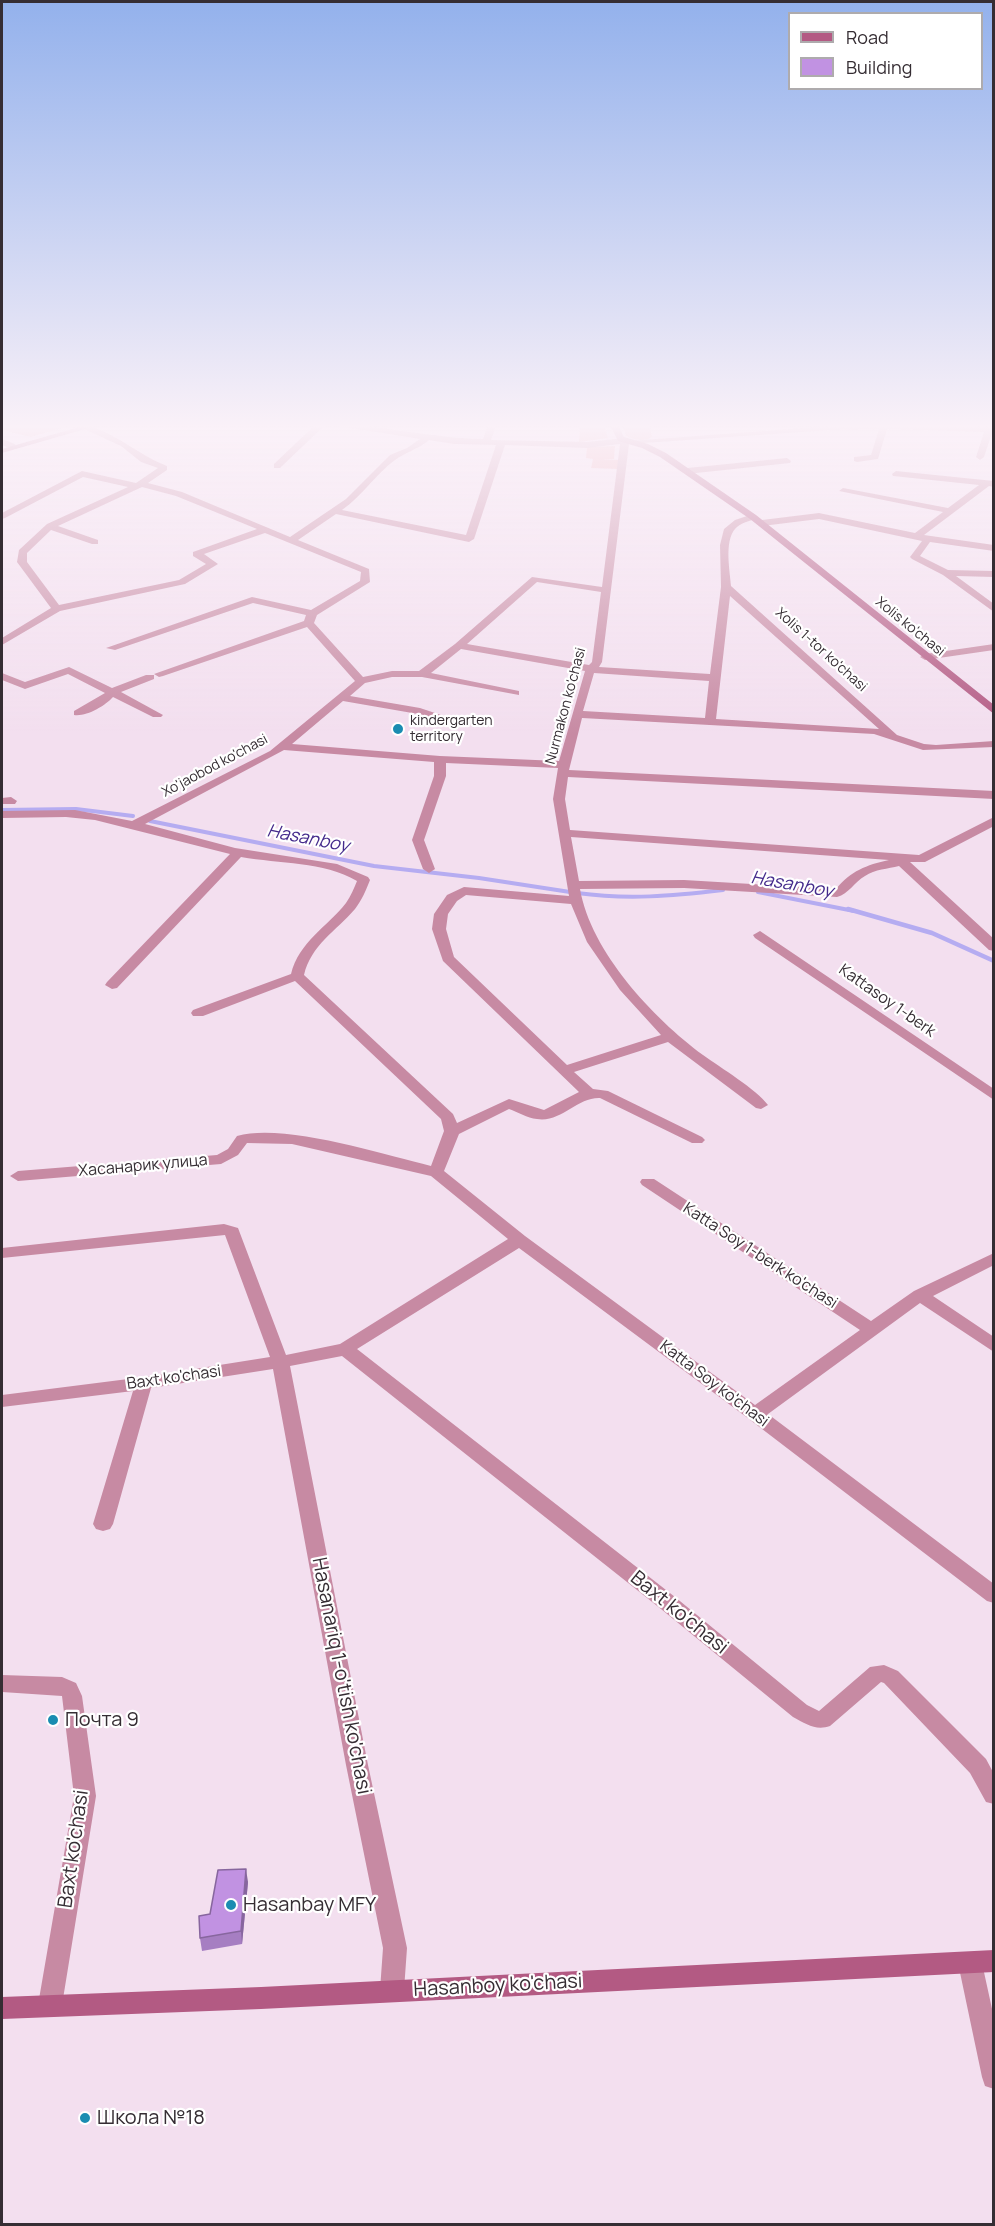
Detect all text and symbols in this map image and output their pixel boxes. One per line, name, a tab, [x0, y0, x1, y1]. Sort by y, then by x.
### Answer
legend	[788, 12, 983, 90]
text: Road	[846, 25, 889, 49]
text: Building	[846, 55, 912, 79]
street label: Xolis ko'chasi	[872, 594, 948, 660]
street label: Xolis 1-tor ko'chasi	[772, 605, 870, 695]
street label: Nurmakon ko'chasi	[542, 646, 590, 766]
place label: kindergarten territory	[410, 713, 492, 746]
marker: kindergarten territory	[391, 722, 405, 736]
street label: Xo'jaobod ko'chasi	[159, 731, 271, 801]
water label: Hasanboy	[265, 820, 351, 858]
water label: Hasanboy	[749, 867, 835, 903]
street label: Kattasoy 1-berk	[835, 960, 939, 1042]
street label: Хасанарик улица	[78, 1151, 208, 1181]
street label: Katta Soy 1-berk ko'chasi	[679, 1199, 841, 1313]
street label: Katta Soy ko'chasi	[656, 1337, 772, 1431]
street label: Baxt ko'chasi	[126, 1362, 222, 1394]
street label: Hasanariq 1-o'tish ko'chasi	[306, 1555, 376, 1797]
street label: Baxt ko'chasi	[625, 1566, 733, 1660]
place label: Почта 9	[65, 1708, 139, 1732]
marker: Почта 9	[46, 1713, 60, 1727]
street label: Baxt ko'chasi	[54, 1788, 94, 1910]
place label: Hasanbay MFY	[243, 1893, 376, 1917]
marker: Hasanbay MFY	[224, 1898, 238, 1912]
street label: Hasanboy ko'chasi	[413, 1970, 583, 2002]
place label: Школа №18	[97, 2106, 205, 2130]
marker: Школа №18	[78, 2111, 92, 2125]

